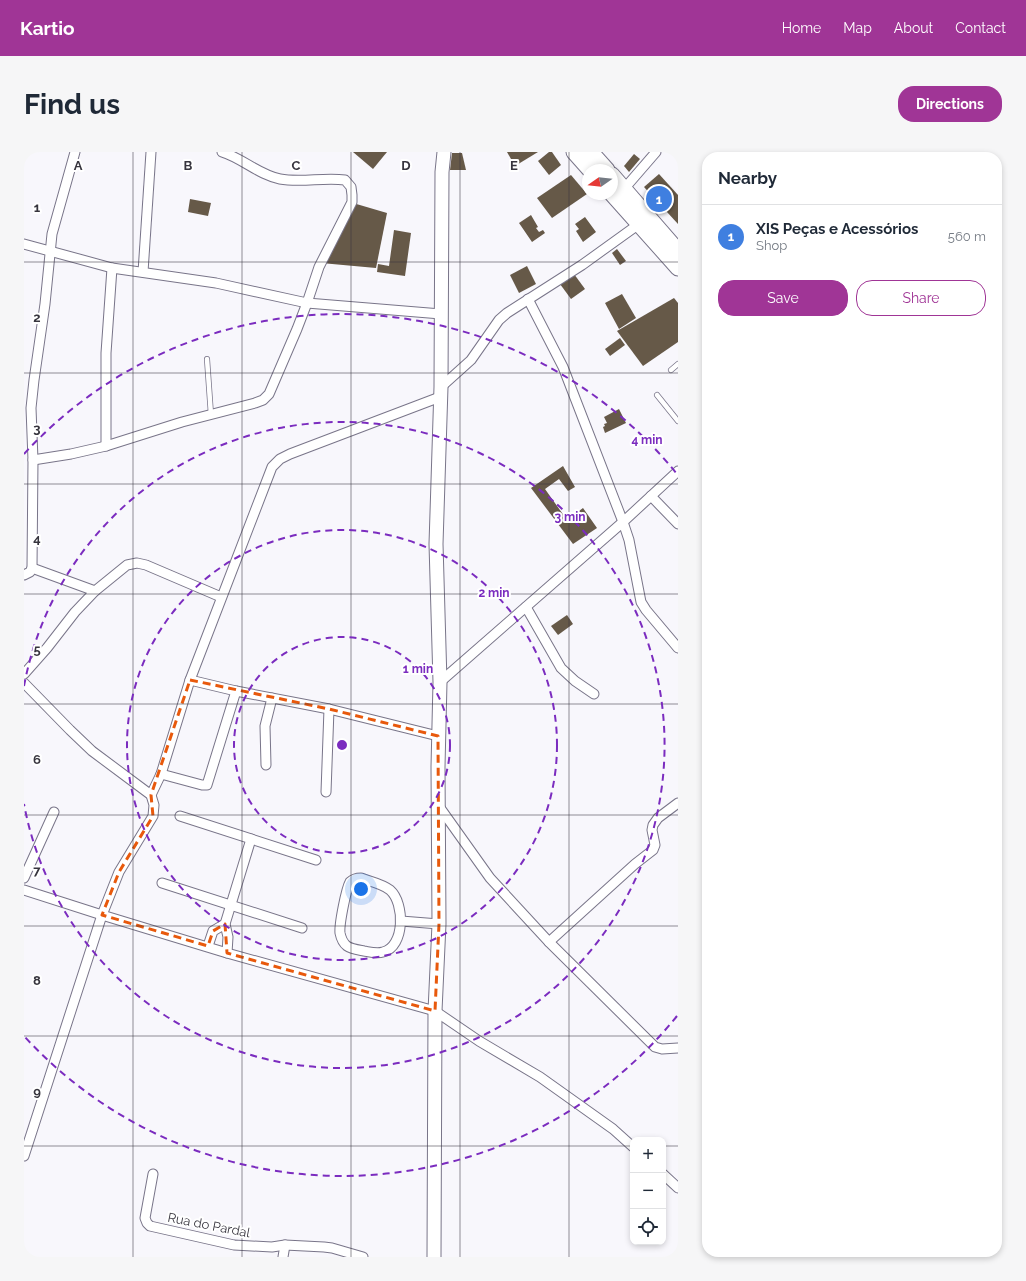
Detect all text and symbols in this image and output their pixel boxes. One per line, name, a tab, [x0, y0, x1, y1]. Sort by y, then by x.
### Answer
text: Kartio	[20, 17, 75, 39]
text: Home	[782, 20, 821, 36]
text: Map	[843, 20, 872, 36]
text: About	[894, 20, 933, 36]
text: Contact	[955, 20, 1006, 36]
button: Directions	[898, 86, 1002, 122]
text: Find us	[24, 88, 120, 121]
text: A	[74, 158, 83, 173]
text: B	[184, 158, 193, 173]
text: C	[292, 158, 301, 173]
text: D	[401, 158, 411, 173]
text: E	[510, 158, 518, 173]
north arrow	[582, 164, 618, 200]
text: Nearby	[718, 168, 777, 188]
pin: 1	[646, 184, 672, 214]
text: 1	[34, 200, 41, 215]
text: XIS Peças e Acessórios	[756, 220, 918, 238]
text: 1	[728, 229, 734, 244]
text: 560 m	[948, 229, 986, 244]
text: Shop	[756, 238, 787, 253]
button: Save	[718, 280, 848, 316]
button: Share	[856, 280, 986, 316]
text: 2	[33, 310, 41, 325]
text: 3	[33, 421, 41, 436]
text: 4 min	[631, 433, 663, 447]
text: 3 min	[554, 510, 586, 524]
text: 4	[33, 531, 41, 546]
text: 2 min	[478, 586, 510, 600]
text: 5	[33, 642, 41, 657]
text: 1 min	[403, 662, 433, 676]
centre of rings	[335, 738, 349, 752]
text: 6	[33, 752, 41, 767]
text: 7	[33, 863, 41, 878]
your location	[351, 879, 371, 899]
text: 8	[33, 973, 41, 988]
text: 9	[33, 1084, 41, 1099]
map controls	[630, 1137, 666, 1245]
button: +	[630, 1137, 666, 1173]
button: −	[630, 1173, 666, 1209]
button: locate	[630, 1209, 666, 1245]
street label: Rua do Pardal	[166, 1210, 252, 1240]

